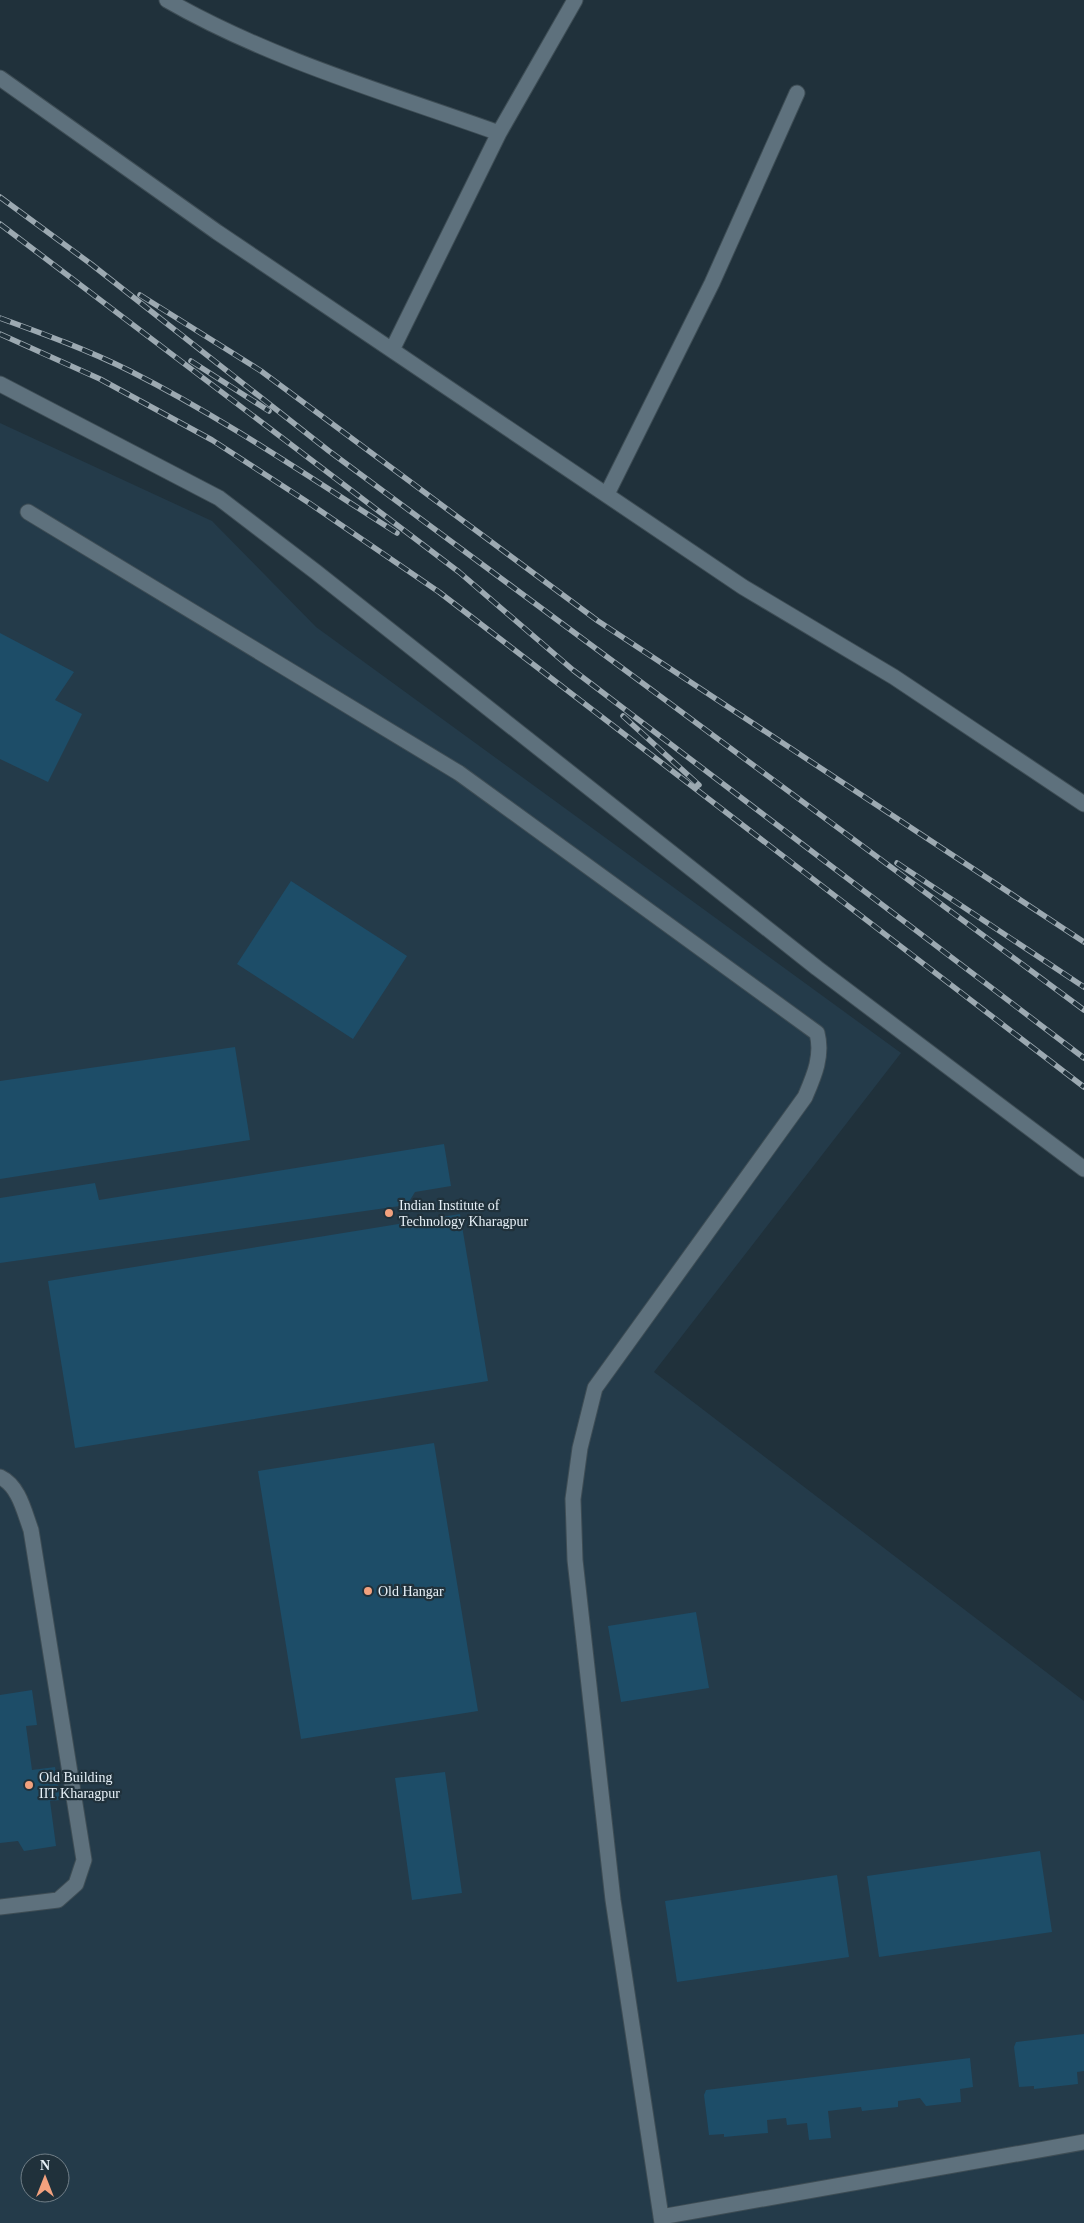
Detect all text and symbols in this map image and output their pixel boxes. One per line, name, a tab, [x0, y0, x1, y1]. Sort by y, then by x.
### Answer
place label: Indian Institute of Technology Kharagpur	[399, 1198, 529, 1229]
marker: Indian Institute of Technology Kharagpur	[383, 1207, 395, 1219]
place label: Old Hangar	[378, 1584, 444, 1599]
marker: Old Hangar	[362, 1585, 374, 1597]
place label: Old Building IIT Kharagpur	[39, 1770, 120, 1801]
marker: Old Building IIT Kharagpur	[23, 1779, 35, 1791]
north arrow	[20, 2153, 70, 2203]
text: N	[40, 2158, 50, 2173]

